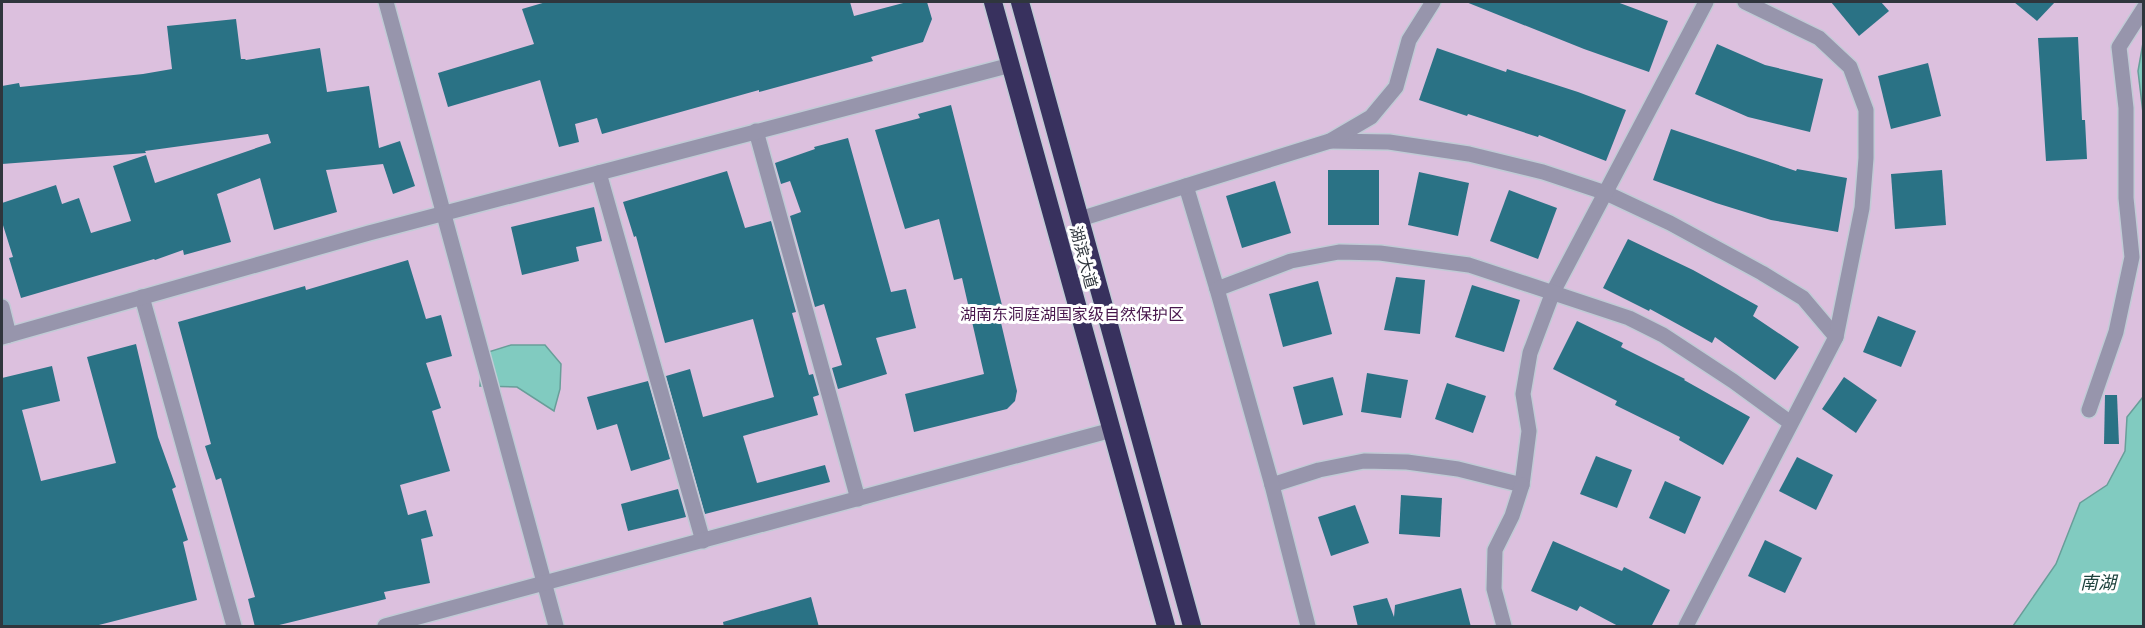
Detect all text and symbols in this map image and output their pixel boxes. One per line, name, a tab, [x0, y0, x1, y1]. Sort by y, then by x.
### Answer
street label: 湖滨大道	[1065, 223, 1103, 291]
park label: 湖南东洞庭湖国家级自然保护区	[960, 303, 1184, 325]
water label: 南湖	[2080, 570, 2119, 594]

